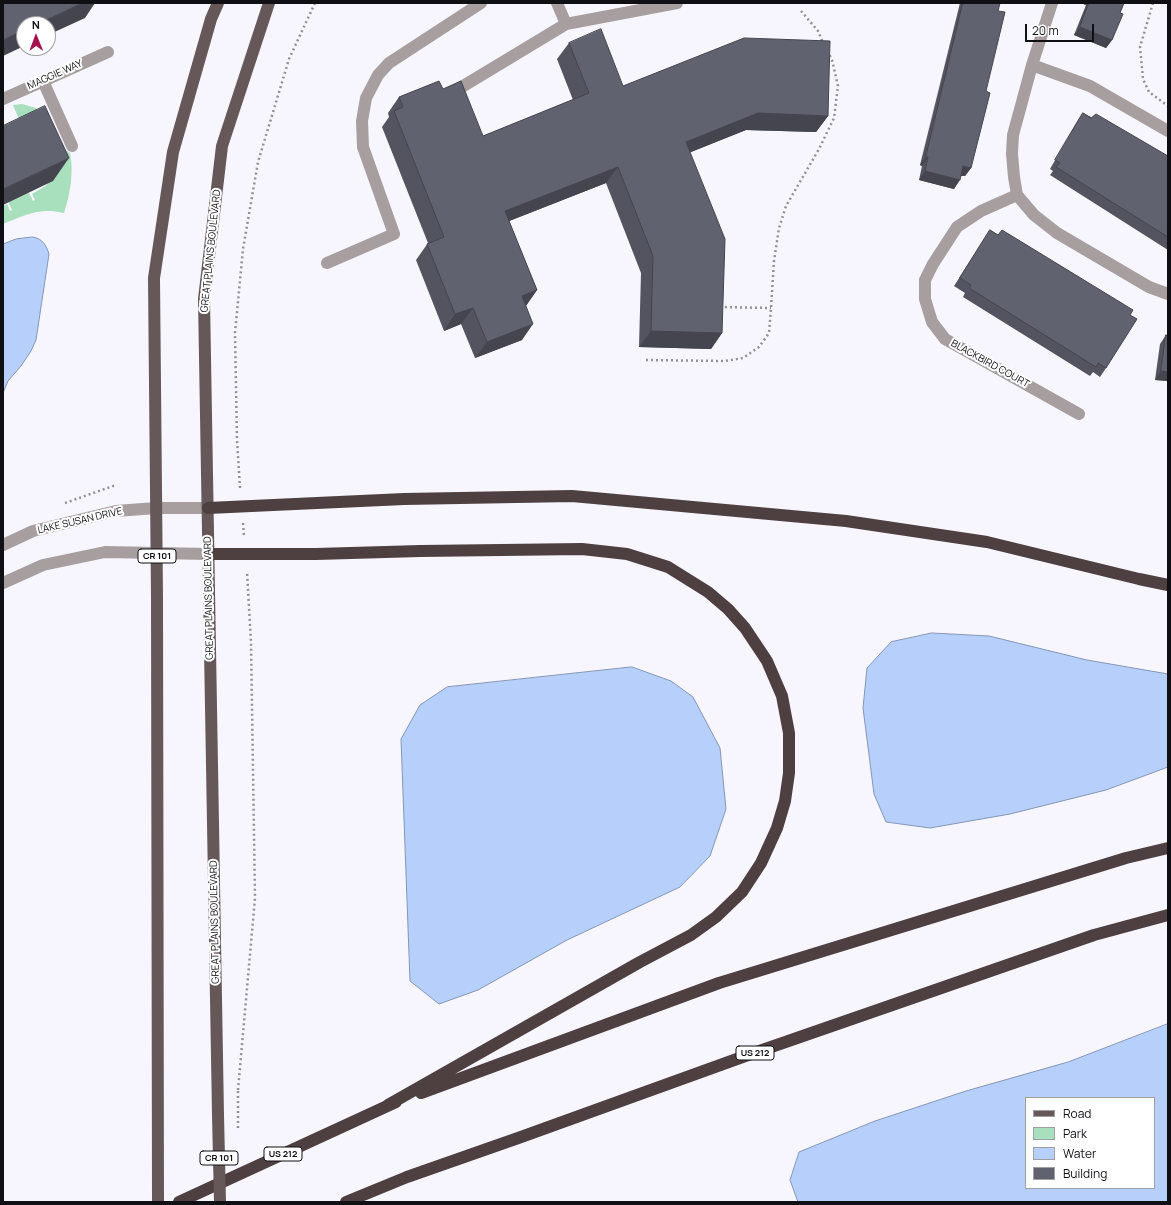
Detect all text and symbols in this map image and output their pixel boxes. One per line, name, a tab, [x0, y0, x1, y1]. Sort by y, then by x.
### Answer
north arrow	[16, 16, 56, 56]
scale bar	[1027, 16, 1096, 42]
text: N	[32, 17, 40, 32]
text: 20 m	[1032, 22, 1059, 39]
street label: MAGGIE WAY	[26, 58, 84, 92]
street label: GREAT PLAINS BOULEVARD	[199, 189, 223, 313]
street label: BLACKBIRD COURT	[949, 338, 1031, 390]
street label: LAKE SUSAN DRIVE	[37, 505, 123, 537]
street label: GREAT PLAINS BOULEVARD	[202, 536, 216, 660]
road number: CR 101	[138, 549, 176, 563]
street label: GREAT PLAINS BOULEVARD	[208, 860, 222, 984]
road number: US 212	[736, 1046, 774, 1060]
legend	[1025, 1097, 1155, 1189]
text: Road	[1063, 1105, 1091, 1122]
text: Park	[1063, 1125, 1087, 1142]
text: Water	[1063, 1145, 1096, 1162]
road number: US 212	[264, 1147, 302, 1161]
road number: CR 101	[200, 1151, 238, 1165]
text: Building	[1063, 1165, 1107, 1182]

